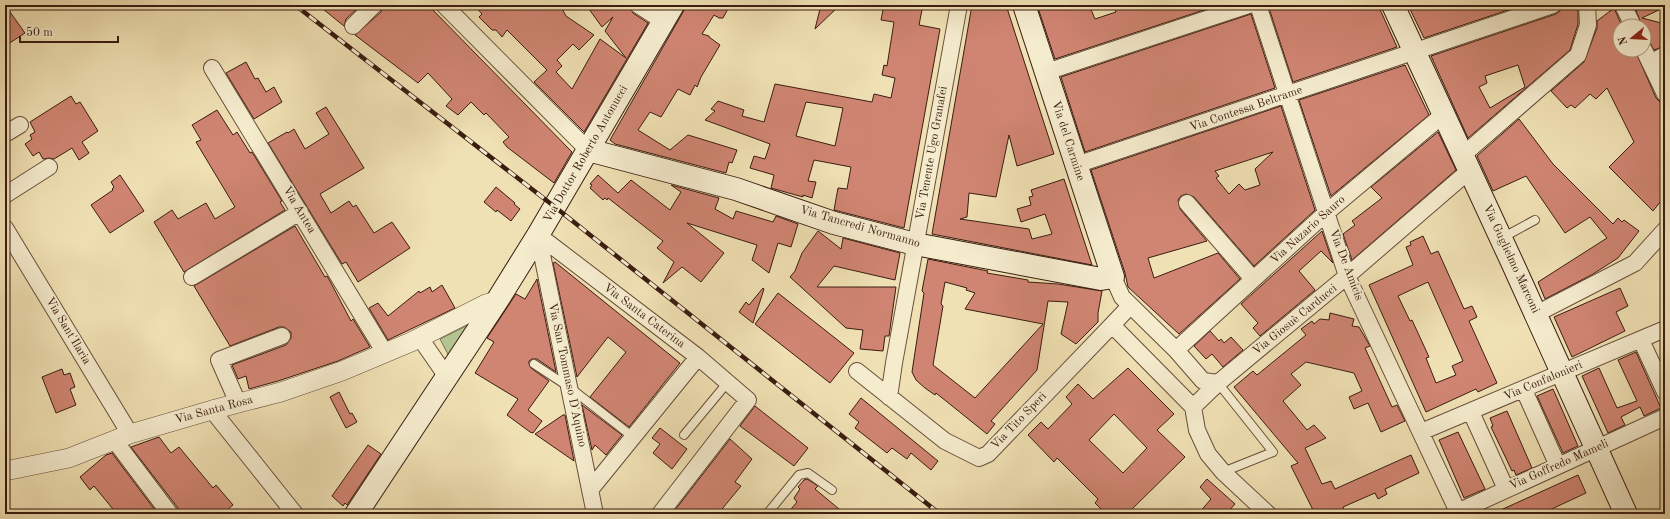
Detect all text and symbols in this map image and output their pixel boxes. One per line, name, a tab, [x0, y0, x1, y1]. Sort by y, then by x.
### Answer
scale bar	[20, 18, 118, 44]
north arrow	[1612, 18, 1652, 58]
text: 50 m	[26, 26, 53, 39]
text: N	[1617, 34, 1630, 46]
street label: Via Dottor Roberto Antonucci	[542, 83, 630, 225]
street label: Via Contessa Beltrame	[1188, 84, 1304, 134]
street label: Via Tenente Ugo Granafei	[914, 85, 950, 221]
street label: Via del Carmine	[1049, 100, 1087, 183]
street label: Via Antea	[280, 184, 318, 236]
street label: Via Nazario Sauro	[1268, 193, 1348, 266]
street label: Via Guglielmo Marconi	[1480, 203, 1542, 315]
street label: Via Tancredi Normanno	[798, 204, 922, 250]
street label: Via De Amicis	[1327, 228, 1365, 302]
street label: Via Santa Caterina	[601, 281, 687, 351]
street label: Via Giosuè Carducci	[1250, 282, 1340, 358]
street label: Via Sant'Ilaria	[43, 295, 93, 367]
street label: Via San Tommaso D'Aquino	[546, 302, 588, 448]
street label: Via Confalonieri	[1502, 359, 1584, 403]
street label: Via Tito Speri	[989, 390, 1049, 452]
street label: Via Santa Rosa	[174, 394, 254, 426]
street label: Via Goffredo Mameli	[1508, 438, 1610, 492]

